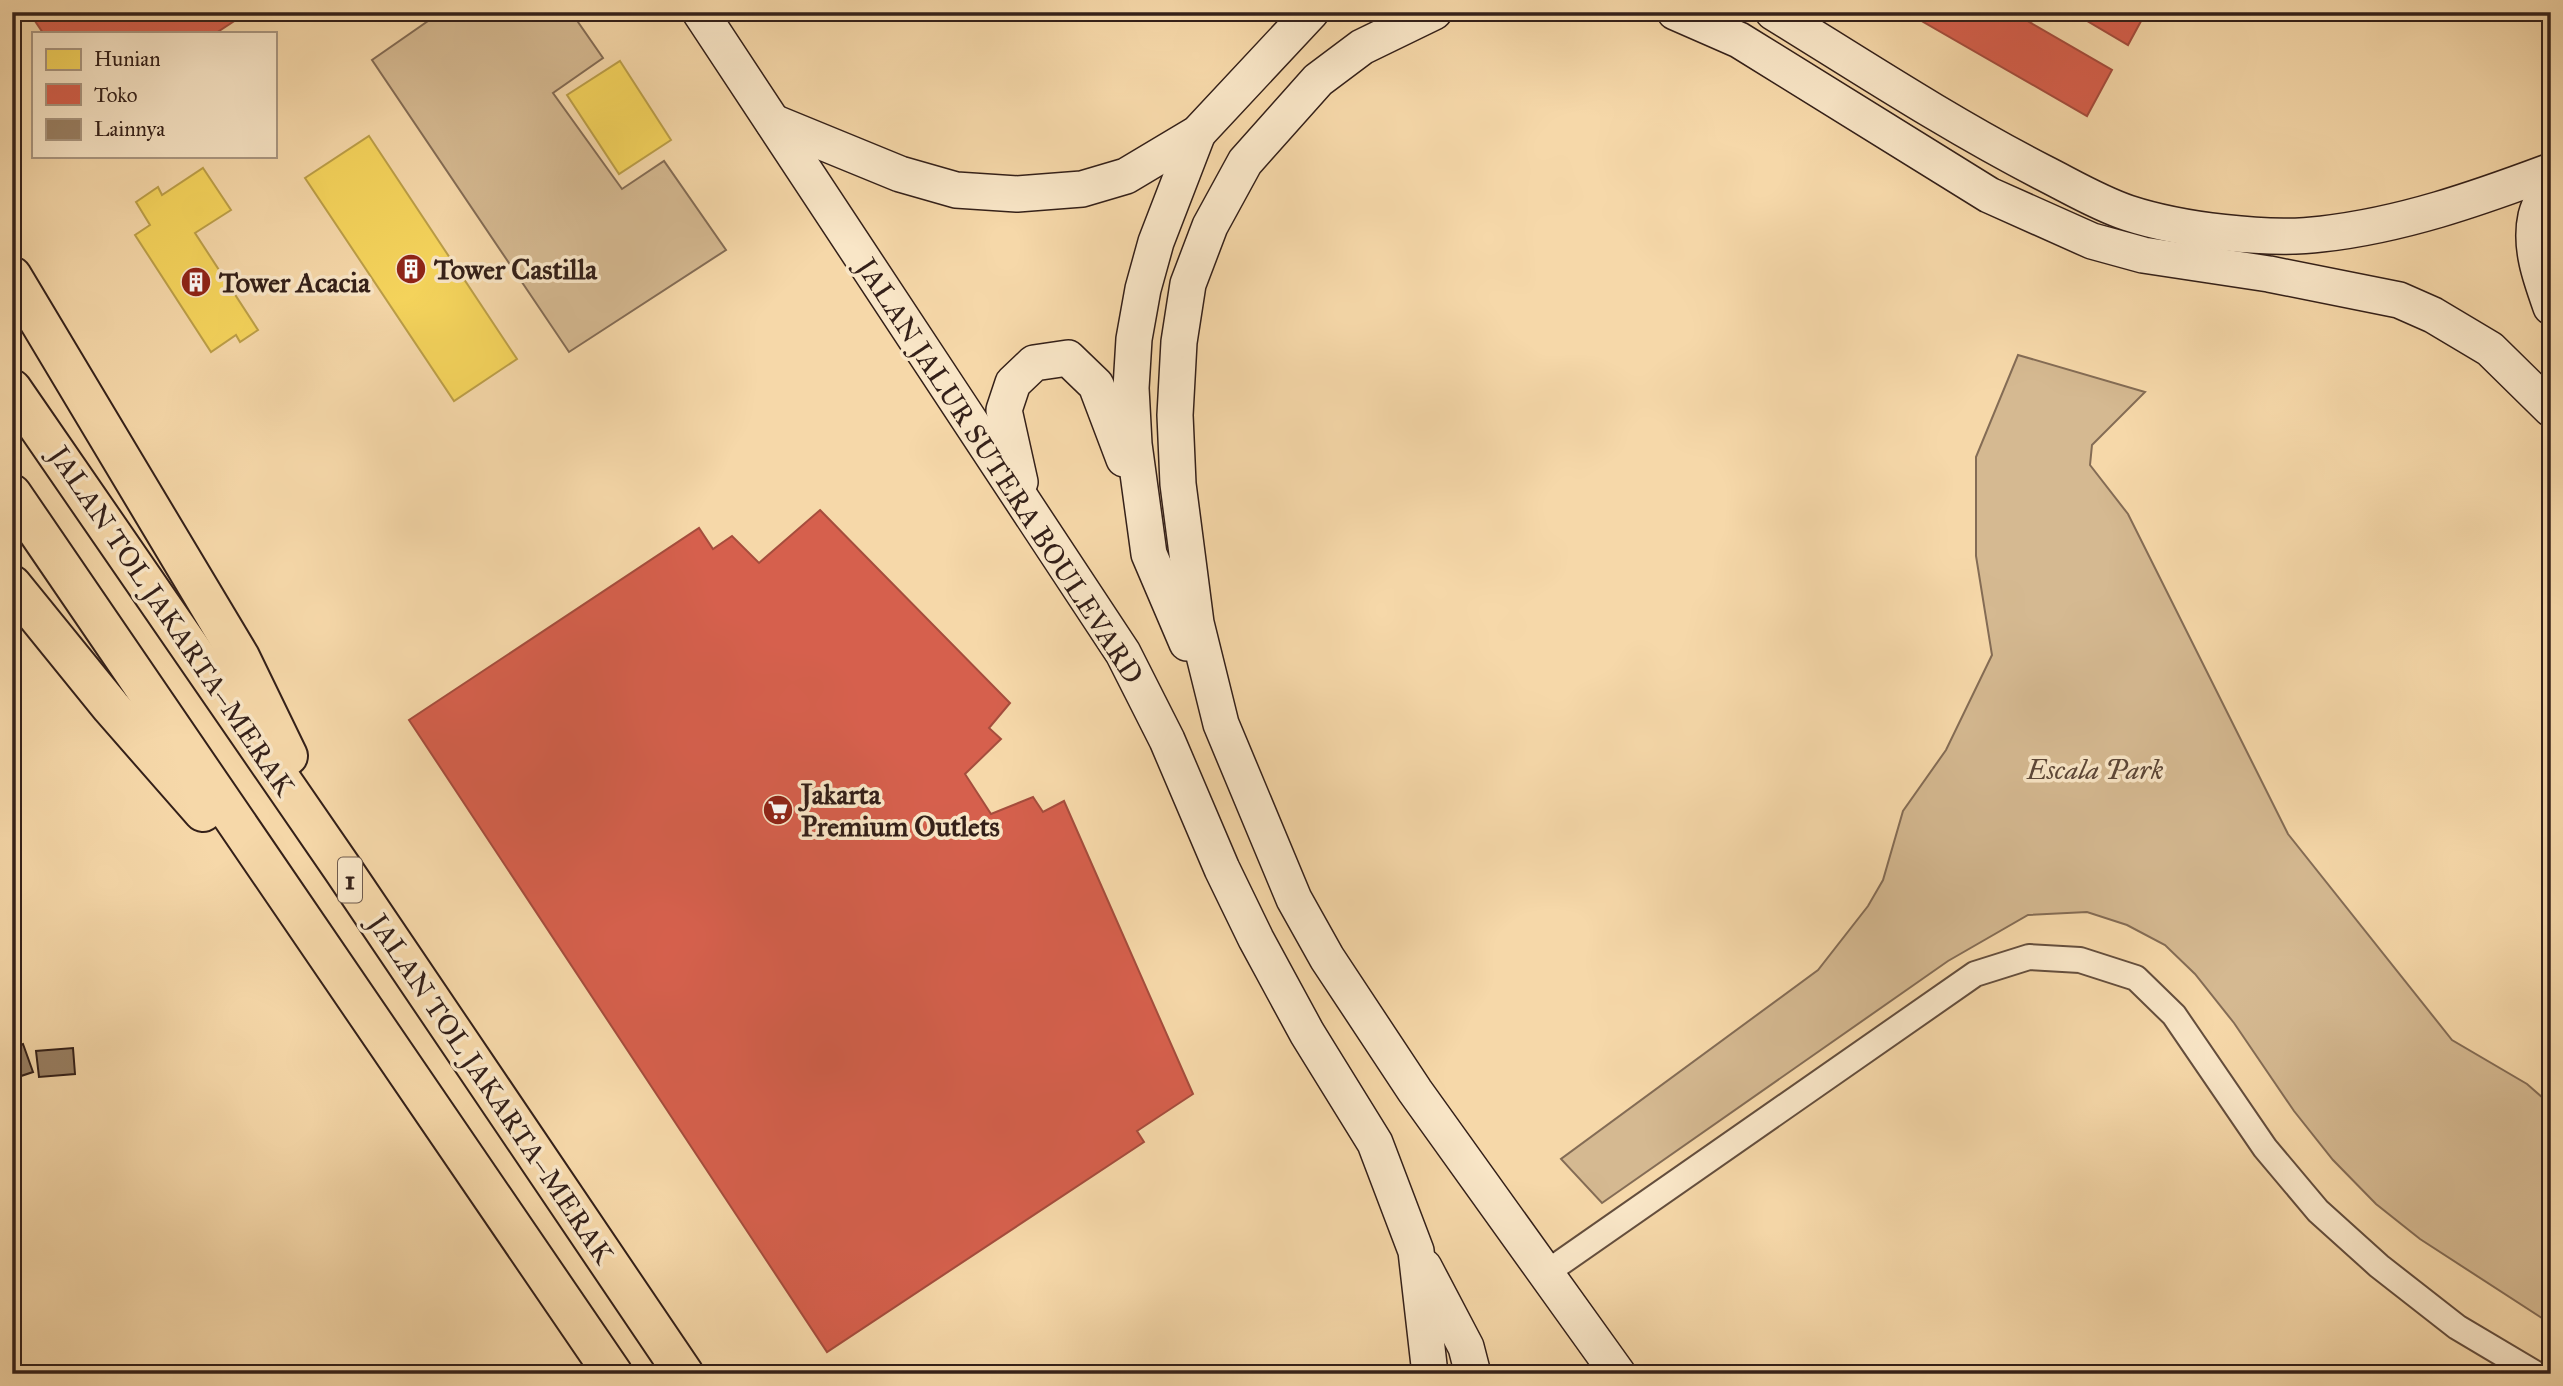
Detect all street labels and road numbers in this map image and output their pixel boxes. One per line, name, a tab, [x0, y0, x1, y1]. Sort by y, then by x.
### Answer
street label: JALAN JALUR SUTERA BOULEVARD	[847, 249, 1151, 690]
street label: JALAN TOL JAKARTA–MERAK	[40, 437, 303, 804]
road number: 1	[338, 858, 362, 902]
street label: JALAN TOL JAKARTA–MERAK	[359, 905, 622, 1272]

